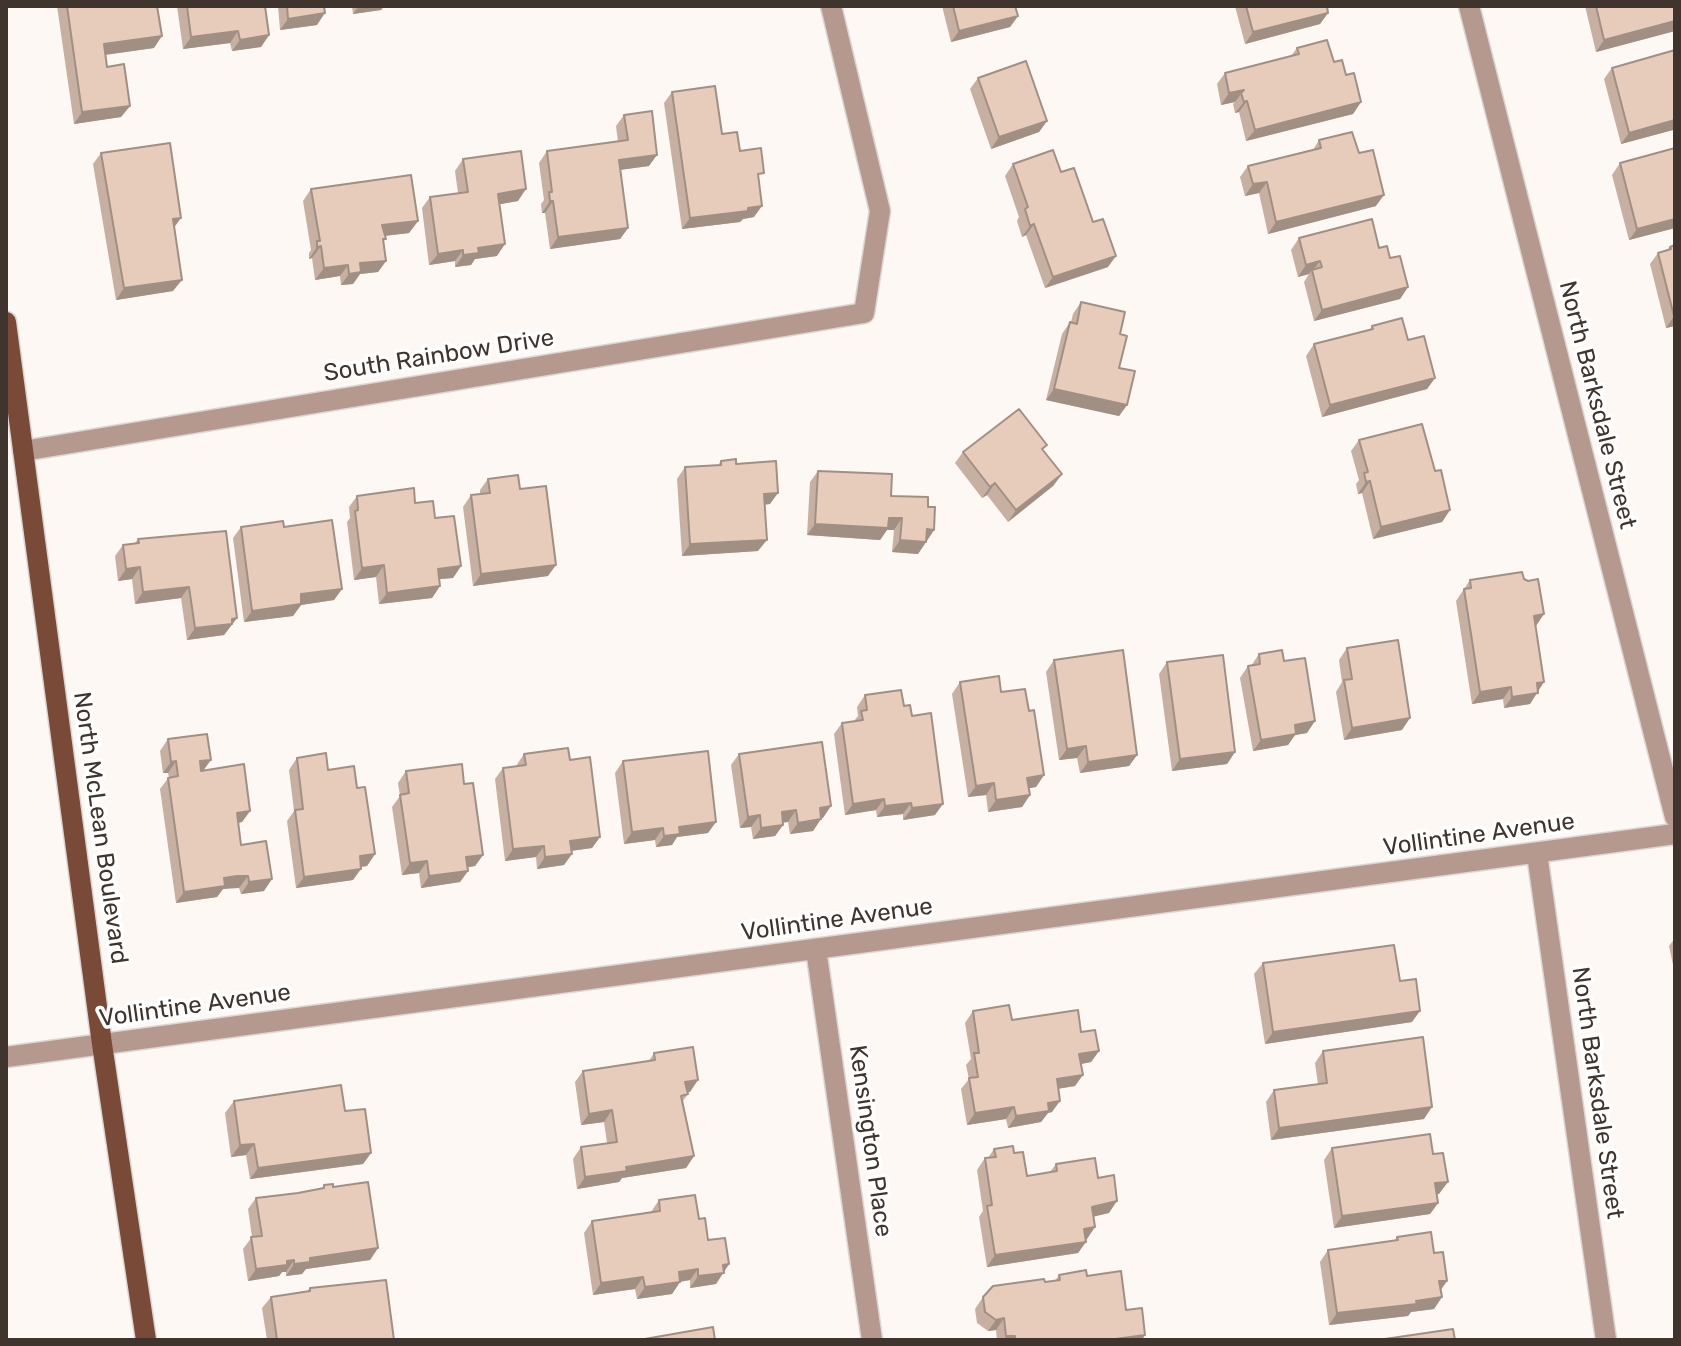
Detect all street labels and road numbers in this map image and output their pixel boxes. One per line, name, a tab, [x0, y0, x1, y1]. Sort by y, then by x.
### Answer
street label: North Barksdale Street	[1552, 278, 1642, 532]
street label: South Rainbow Drive	[322, 324, 556, 388]
street label: North McLean Boulevard	[67, 690, 133, 966]
street label: Vollintine Avenue	[1381, 807, 1577, 863]
street label: Vollintine Avenue	[739, 892, 935, 948]
street label: North Barksdale Street	[1565, 965, 1629, 1221]
street label: Vollintine Avenue	[97, 978, 293, 1034]
street label: Kensington Place	[842, 1043, 898, 1239]

